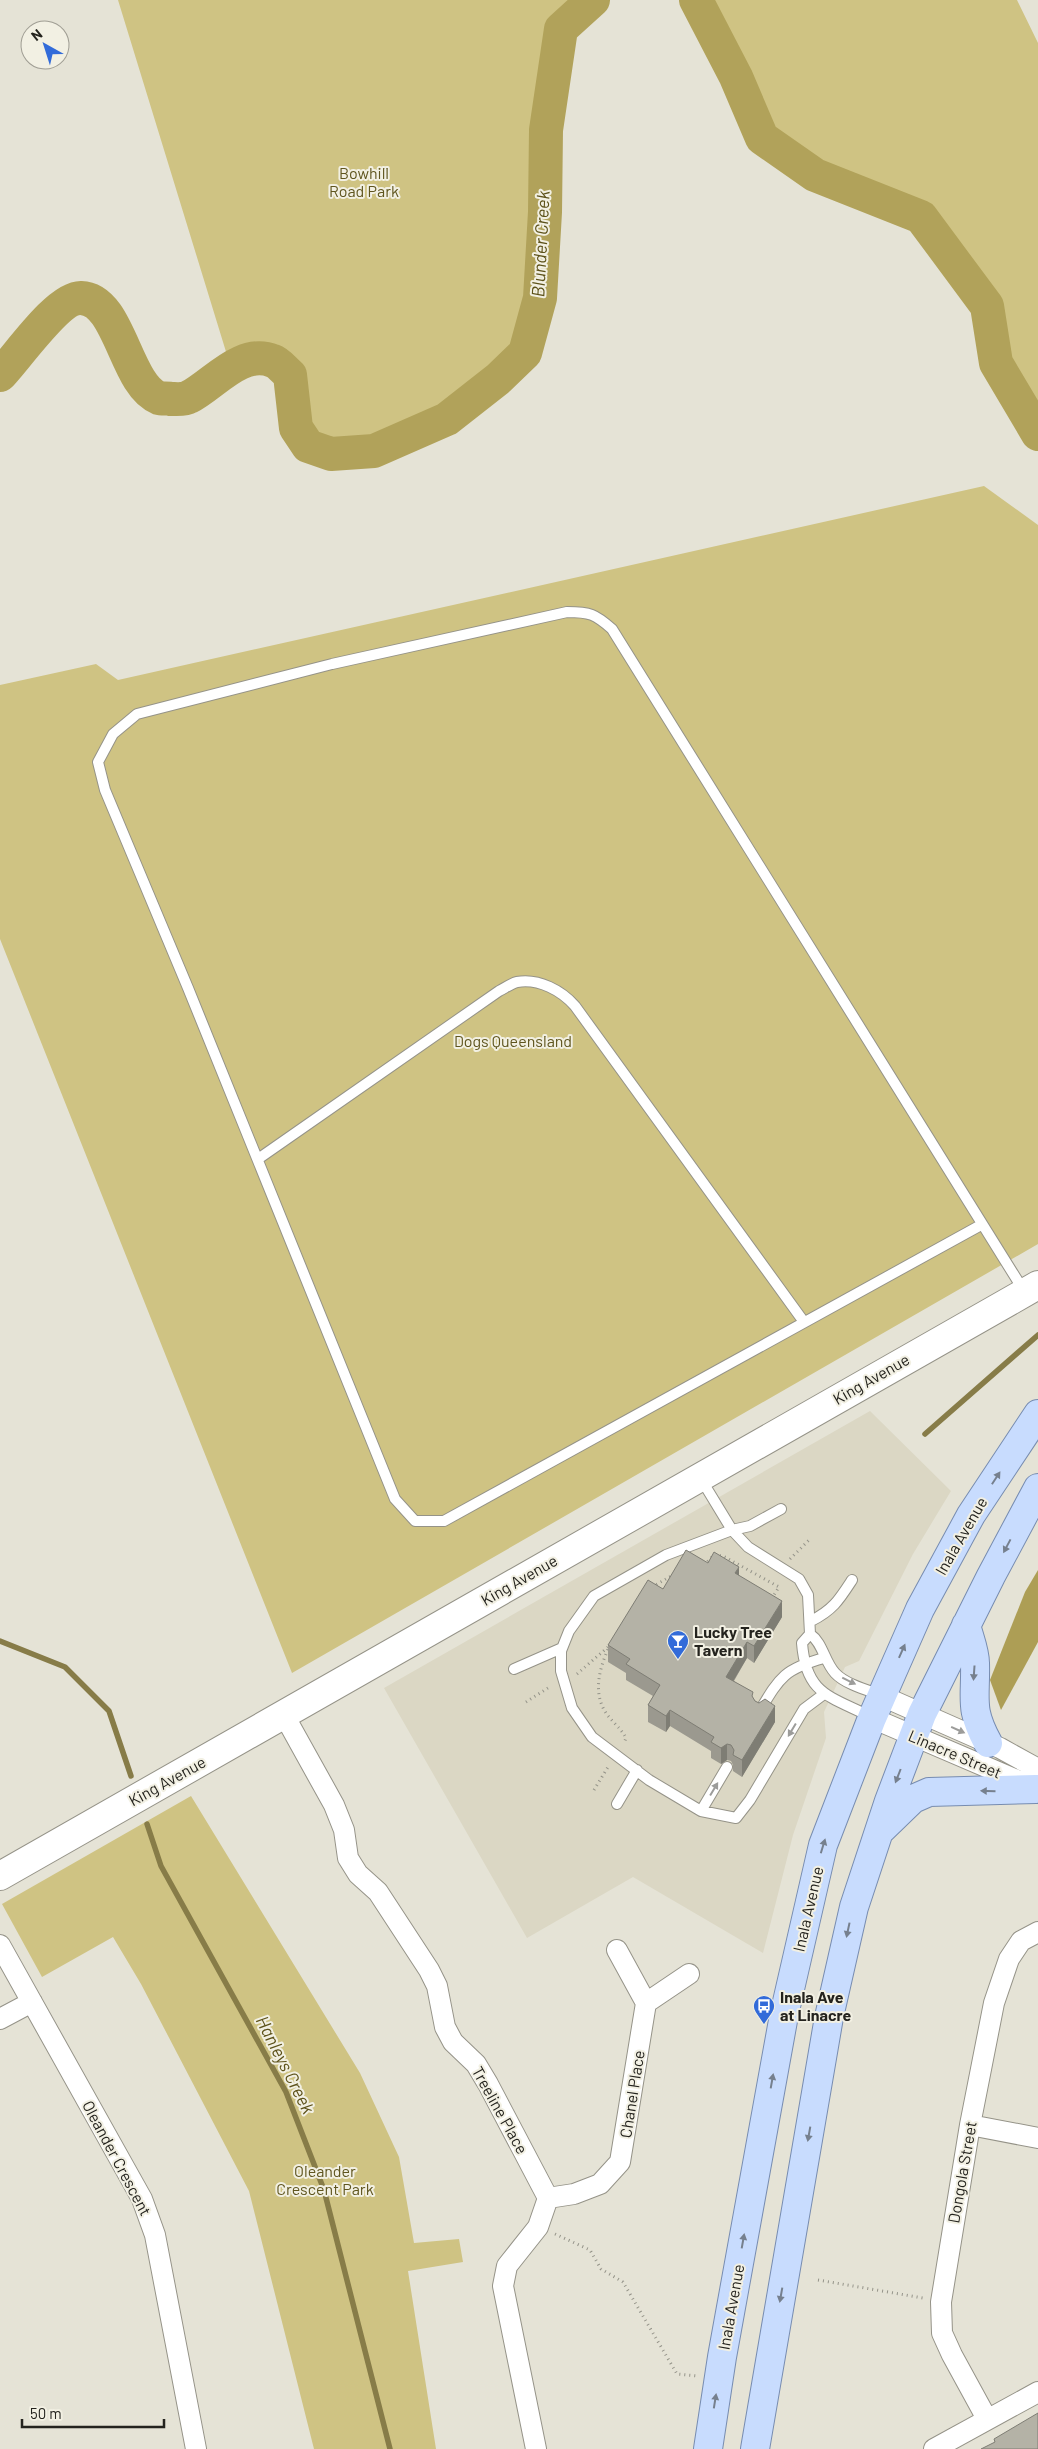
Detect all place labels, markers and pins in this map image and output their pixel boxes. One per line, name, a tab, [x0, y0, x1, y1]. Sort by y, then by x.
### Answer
place label: Lucky Tree Tavern	[694, 1622, 772, 1659]
bar icon: Lucky Tree Tavern	[666, 1629, 690, 1660]
place label: Inala Ave at Linacre	[780, 1987, 851, 2024]
bus stop icon: Inala Ave at Linacre	[752, 1994, 776, 2025]

